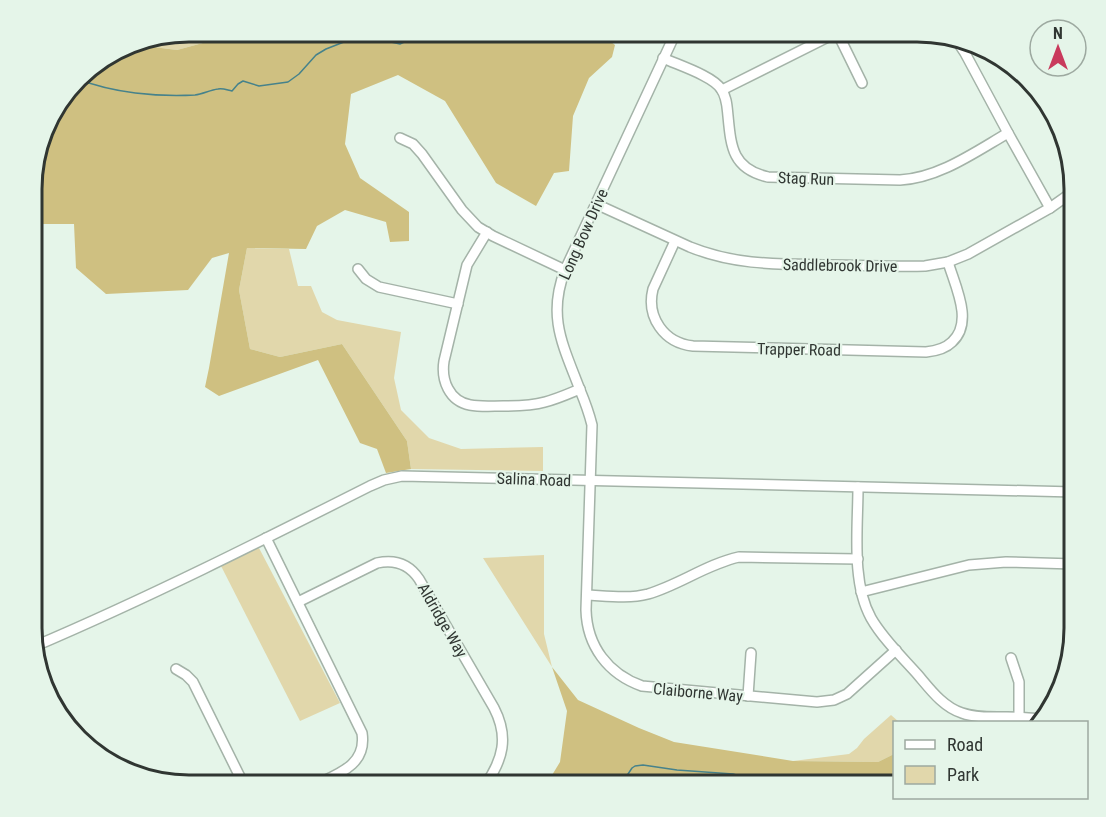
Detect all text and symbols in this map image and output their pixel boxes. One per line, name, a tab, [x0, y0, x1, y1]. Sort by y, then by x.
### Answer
north arrow	[1028, 18, 1088, 78]
text: N	[1053, 24, 1063, 43]
street label: Stag Run	[778, 168, 834, 189]
street label: Long Bow Drive	[555, 186, 612, 283]
street label: Saddlebrook Drive	[783, 255, 897, 276]
street label: Trapper Road	[757, 339, 841, 360]
street label: Salina Road	[496, 469, 572, 490]
street label: Aldridge Way	[414, 580, 472, 661]
street label: Claiborne Way	[652, 679, 744, 706]
legend	[893, 721, 1088, 799]
text: Road	[947, 734, 983, 755]
text: Park	[947, 764, 979, 785]

